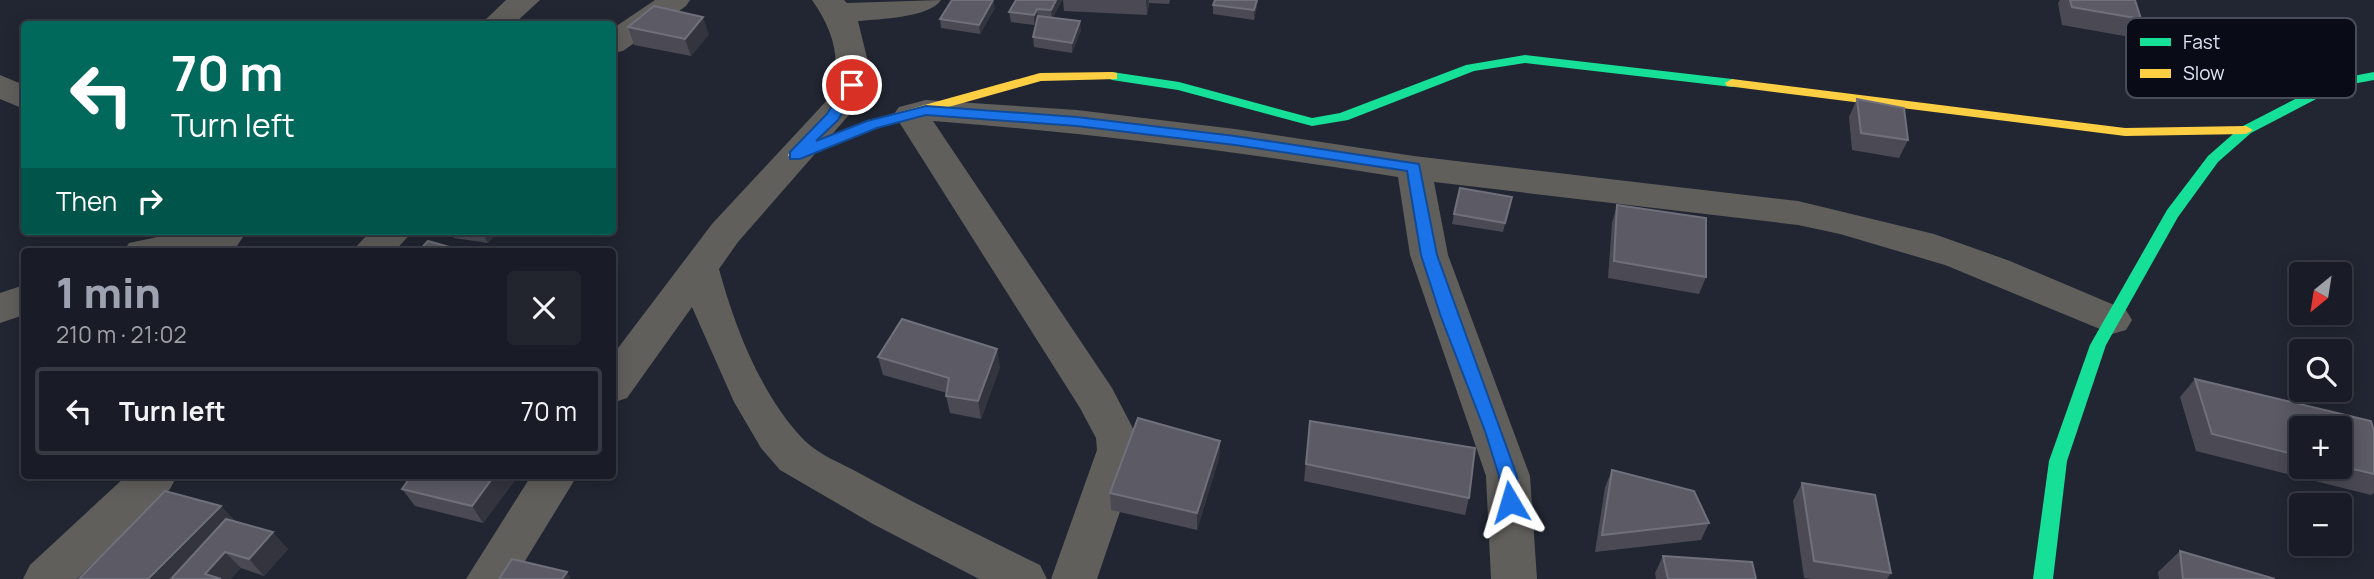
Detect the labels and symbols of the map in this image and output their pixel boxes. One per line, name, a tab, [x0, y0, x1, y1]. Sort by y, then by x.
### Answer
legend	[2126, 18, 2356, 98]
text: Fast	[2183, 29, 2220, 55]
pin	[822, 55, 882, 115]
text: Slow	[2183, 60, 2225, 86]
north arrow	[2289, 262, 2352, 326]
position arrow	[1473, 465, 1547, 539]

